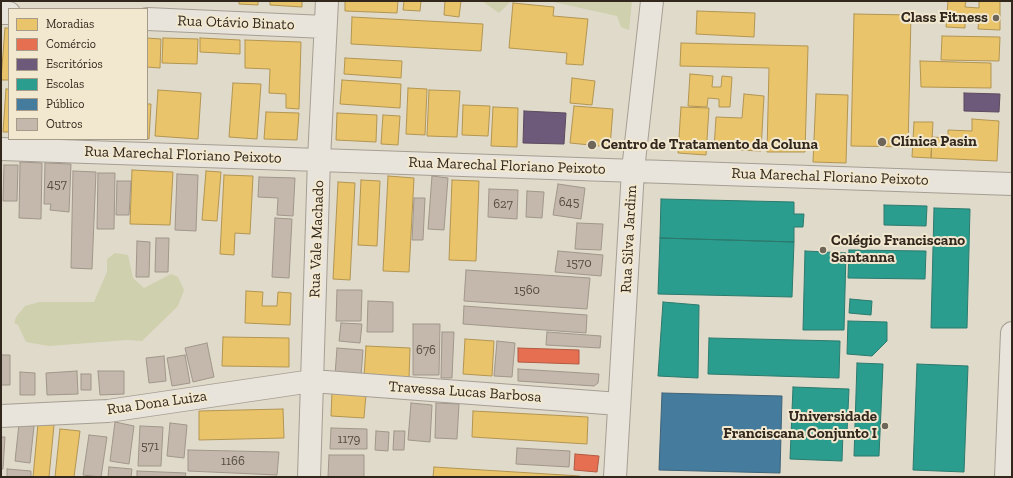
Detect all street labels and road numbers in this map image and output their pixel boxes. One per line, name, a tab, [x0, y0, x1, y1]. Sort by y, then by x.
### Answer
street label: Rua Otávio Binato	[177, 12, 295, 34]
street label: Rua Marechal Floriano Peixoto	[84, 143, 282, 167]
street label: Rua Marechal Floriano Peixoto	[408, 154, 606, 178]
street label: Rua Marechal Floriano Peixoto	[731, 165, 929, 189]
street label: Rua Vale Machado	[306, 180, 328, 298]
street label: Rua Silva Jardim	[617, 185, 641, 293]
street label: Travessa Lucas Barbosa	[388, 378, 542, 406]
street label: Rua Dona Luiza	[106, 387, 208, 419]

